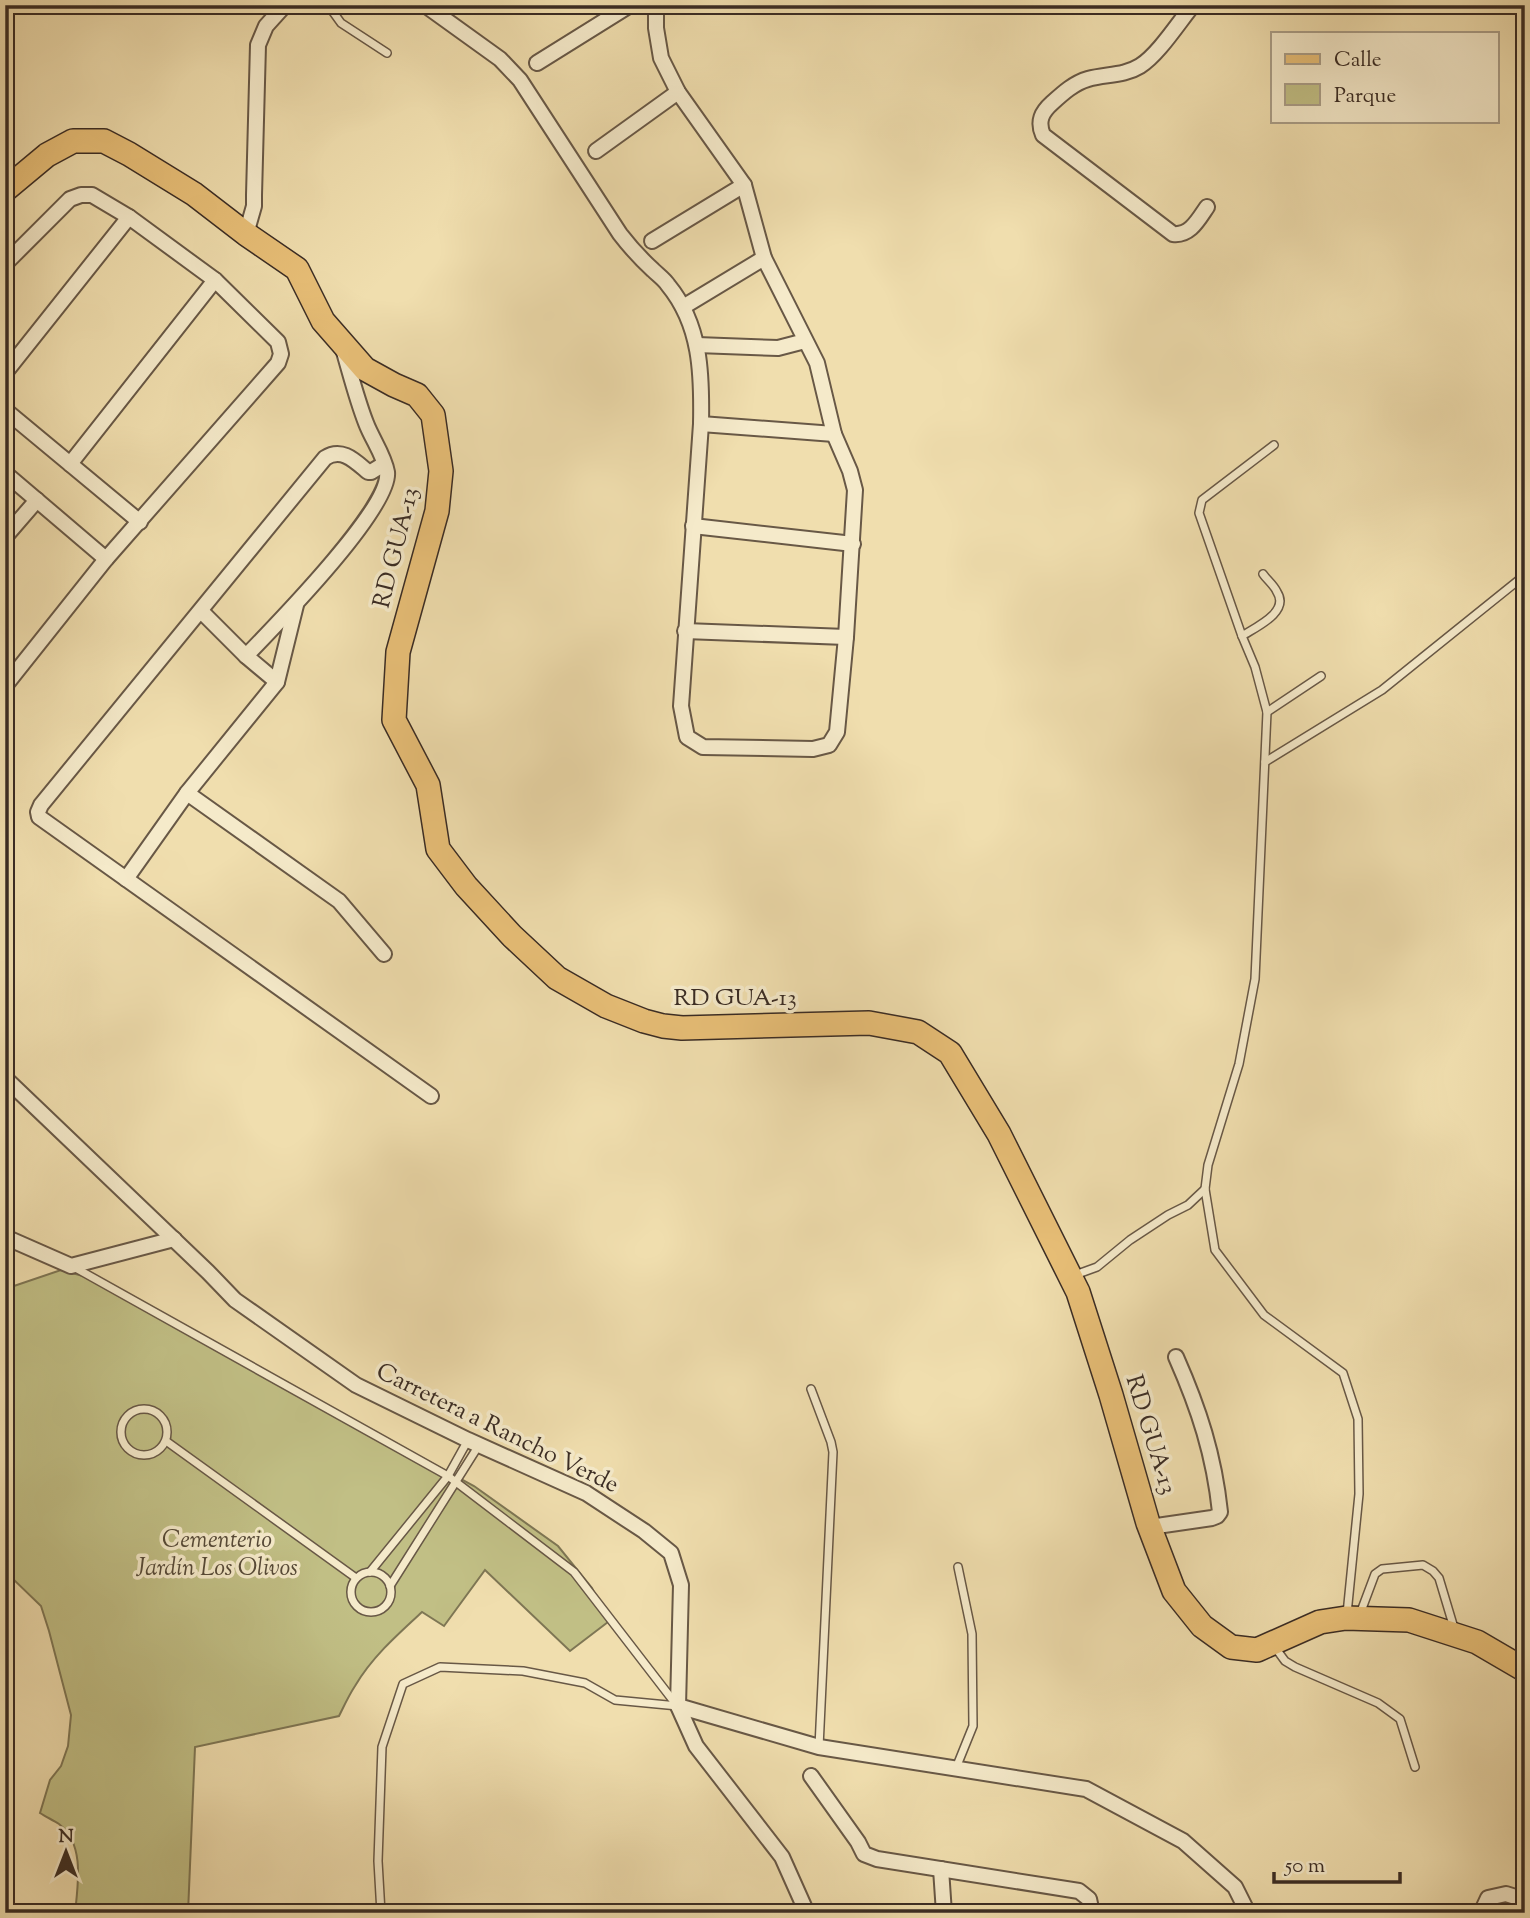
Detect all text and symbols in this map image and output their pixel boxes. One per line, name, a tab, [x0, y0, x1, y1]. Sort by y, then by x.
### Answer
legend	[1271, 32, 1498, 122]
text: Calle	[1334, 46, 1382, 76]
text: Parque	[1334, 82, 1396, 112]
street label: RD GUA-13	[366, 484, 428, 612]
street label: RD GUA-13	[673, 982, 797, 1016]
street label: Carretera a Rancho Verde	[370, 1355, 624, 1503]
street label: RD GUA-13	[1116, 1371, 1184, 1499]
park label: Cementerio Jardín Los Olivos	[135, 1524, 298, 1586]
north arrow	[32, 1816, 102, 1886]
text: N	[58, 1824, 74, 1851]
scale bar	[1274, 1841, 1400, 1885]
text: 50 m	[1284, 1852, 1325, 1882]

